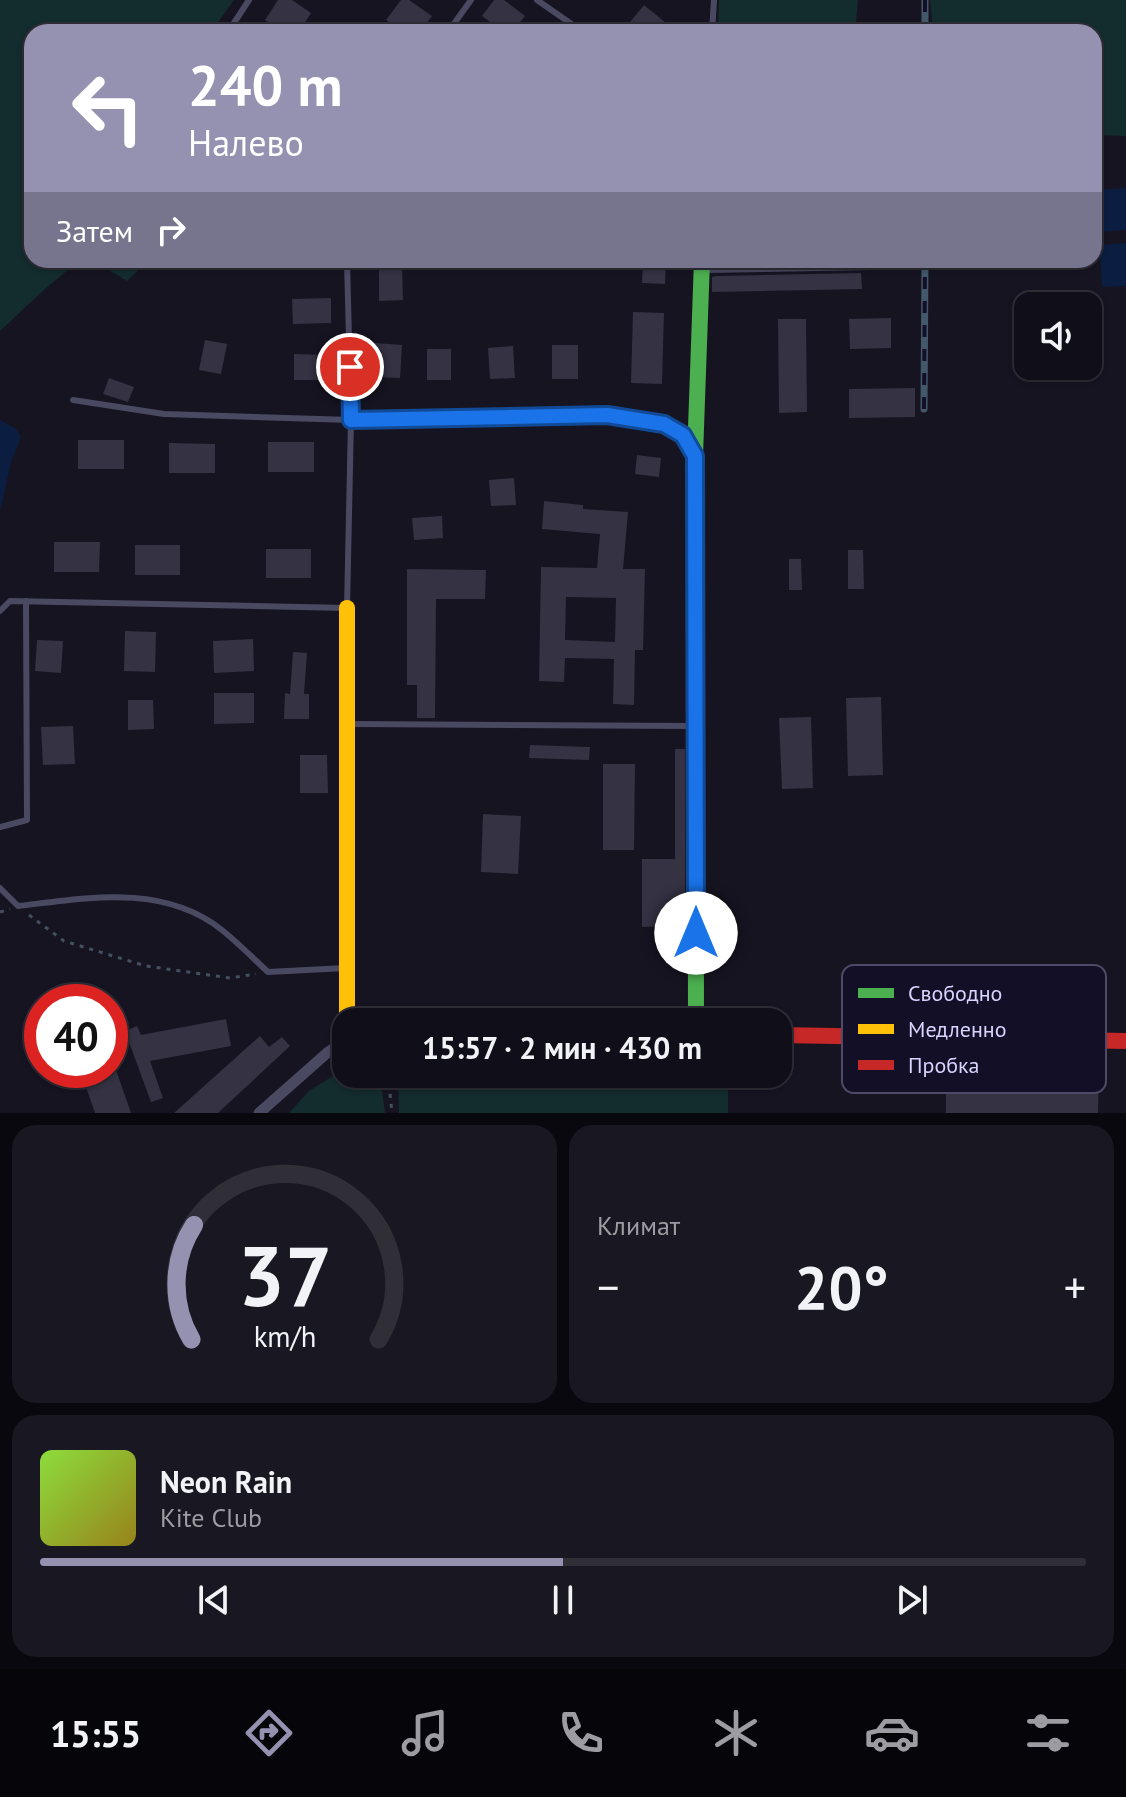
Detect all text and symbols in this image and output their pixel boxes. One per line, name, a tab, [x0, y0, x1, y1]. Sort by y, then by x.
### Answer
text: 240 m	[188, 49, 343, 121]
icon: left	[56, 56, 160, 160]
text: Налево	[188, 119, 304, 166]
icon: right	[149, 208, 193, 252]
text: Затем	[56, 211, 133, 250]
map controls	[1014, 292, 1102, 380]
button: sound	[1014, 292, 1102, 380]
pin	[316, 333, 384, 401]
icon: arrive	[328, 345, 372, 389]
position arrow	[654, 891, 738, 975]
legend	[842, 965, 1106, 1093]
text: Свободно	[908, 979, 1002, 1007]
speed limit sign: 40	[24, 984, 128, 1088]
text: Медленно	[908, 1015, 1006, 1043]
text: 15:57 · 2 мин · 430 m	[422, 1028, 702, 1067]
text: Пробка	[908, 1051, 979, 1079]
text: Климат	[597, 1209, 680, 1242]
text: 37	[237, 1221, 332, 1329]
text: 20°	[794, 1248, 889, 1326]
text: −	[597, 1258, 619, 1315]
text: +	[1064, 1258, 1086, 1315]
text: km/h	[253, 1318, 316, 1355]
text: Neon Rain	[160, 1462, 292, 1501]
text: Kite Club	[160, 1501, 262, 1534]
icon: previous	[192, 1578, 236, 1622]
icon: pause	[541, 1578, 585, 1622]
icon: next	[890, 1578, 934, 1622]
icon: directions	[241, 1705, 297, 1761]
icon: music	[397, 1705, 453, 1761]
icon: phone	[553, 1705, 609, 1761]
icon: climate	[708, 1705, 764, 1761]
icon: car	[864, 1705, 920, 1761]
icon: filters	[1020, 1705, 1076, 1761]
text: 15:55	[50, 1710, 141, 1757]

